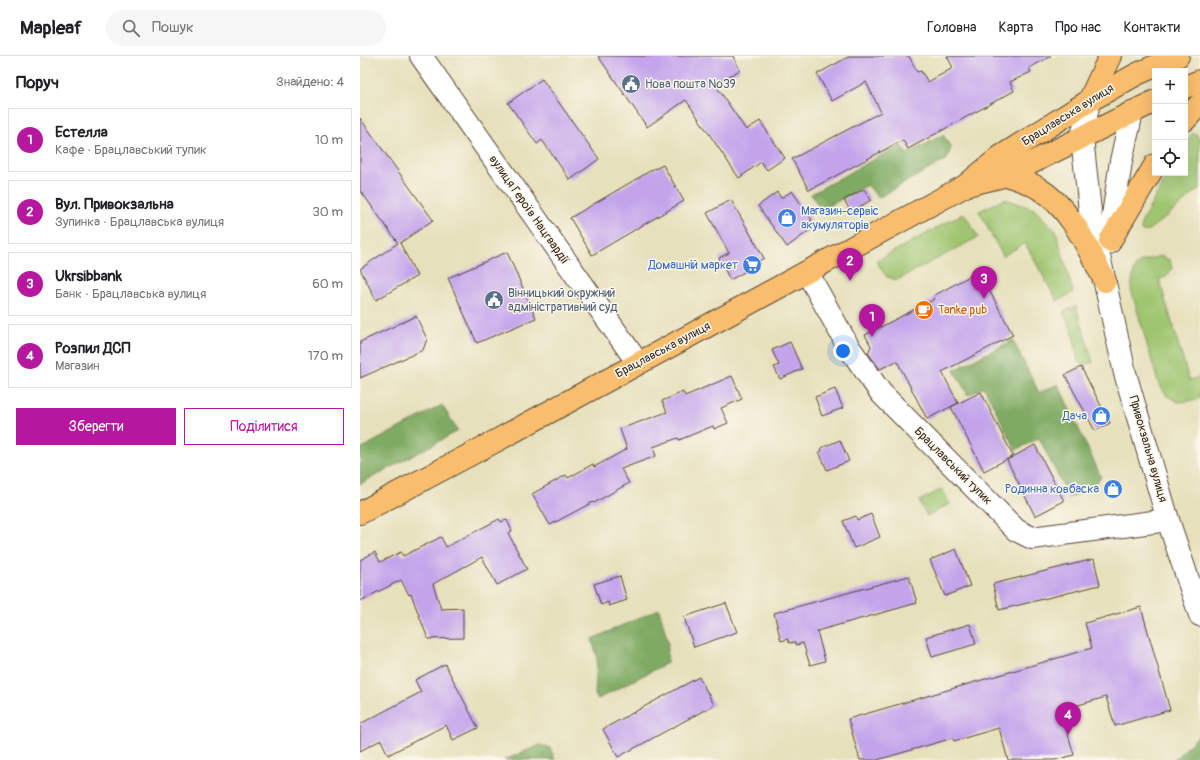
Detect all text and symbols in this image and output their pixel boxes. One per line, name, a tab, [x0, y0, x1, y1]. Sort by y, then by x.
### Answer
search box	[106, 10, 386, 46]
text: Mapleaf	[20, 16, 82, 40]
icon: search	[120, 17, 142, 39]
text: Пошук	[152, 18, 194, 37]
text: Головна	[927, 19, 977, 36]
text: Карта	[999, 19, 1033, 36]
text: Про нас	[1055, 19, 1101, 36]
text: Контакти	[1123, 19, 1180, 36]
map controls	[1152, 68, 1188, 176]
button: +	[1152, 68, 1188, 104]
text: Поруч	[16, 72, 59, 93]
public building icon: Нова пошта №39	[620, 73, 642, 95]
text: Знайдено: 4	[276, 74, 344, 90]
place label: Нова пошта №39	[645, 77, 736, 92]
street label: Брацлавська вулиця	[1019, 80, 1117, 149]
button: −	[1152, 104, 1188, 140]
text: Естелла	[55, 123, 108, 142]
text: 1	[27, 132, 33, 148]
text: 10 m	[315, 132, 343, 148]
button: locate	[1152, 140, 1188, 176]
text: Кафе · Брацлавський тупик	[55, 142, 207, 158]
street label: вулиця Героїв Нацгвардії	[486, 152, 572, 268]
text: Вул. Привокзальна	[55, 195, 174, 214]
text: 2	[26, 204, 34, 220]
text: 30 m	[313, 204, 343, 220]
place label: Магазин-сервіс акумуляторів	[801, 204, 879, 233]
shop icon: Магазин-сервіс акумуляторів	[776, 207, 798, 229]
text: Зупинка · Брацлавська вулиця	[55, 214, 224, 230]
pin: 2	[837, 248, 863, 281]
supermarket icon: Домашній маркет	[741, 254, 763, 276]
place label: Домашній маркет	[648, 258, 738, 273]
pin: 3	[971, 266, 997, 299]
text: Ukrsibbank	[55, 267, 122, 286]
text: 3	[26, 276, 34, 292]
text: 60 m	[312, 276, 343, 292]
text: Банк · Брацлавська вулиця	[55, 286, 206, 302]
place label: Вінницький окружний адміністративний суд	[508, 286, 618, 315]
public building icon: Вінницький окружний адміністративний суд	[483, 289, 505, 311]
cafe icon: Tanke pub	[913, 299, 935, 321]
place label: Tanke pub	[938, 303, 987, 318]
pin: 1	[859, 304, 885, 337]
street label: Брацлавська вулиця	[613, 318, 713, 381]
text: Розпил ДСП	[55, 339, 130, 358]
your location	[833, 341, 853, 361]
text: 4	[26, 348, 34, 364]
text: 170 m	[308, 348, 343, 364]
text: Магазин	[55, 358, 99, 374]
street label: Привокзальна вулиця	[1126, 394, 1170, 504]
shop icon: Дача	[1090, 405, 1112, 427]
button: Зберегти	[16, 408, 176, 445]
button: Поділитися	[184, 408, 344, 445]
place label: Дача	[1062, 409, 1087, 424]
street label: Брацлавський тупик	[911, 424, 995, 508]
shop icon: Родинна ковбаска	[1102, 478, 1124, 500]
place label: Родинна ковбаска	[1005, 482, 1099, 497]
pin: 4	[1055, 702, 1081, 735]

